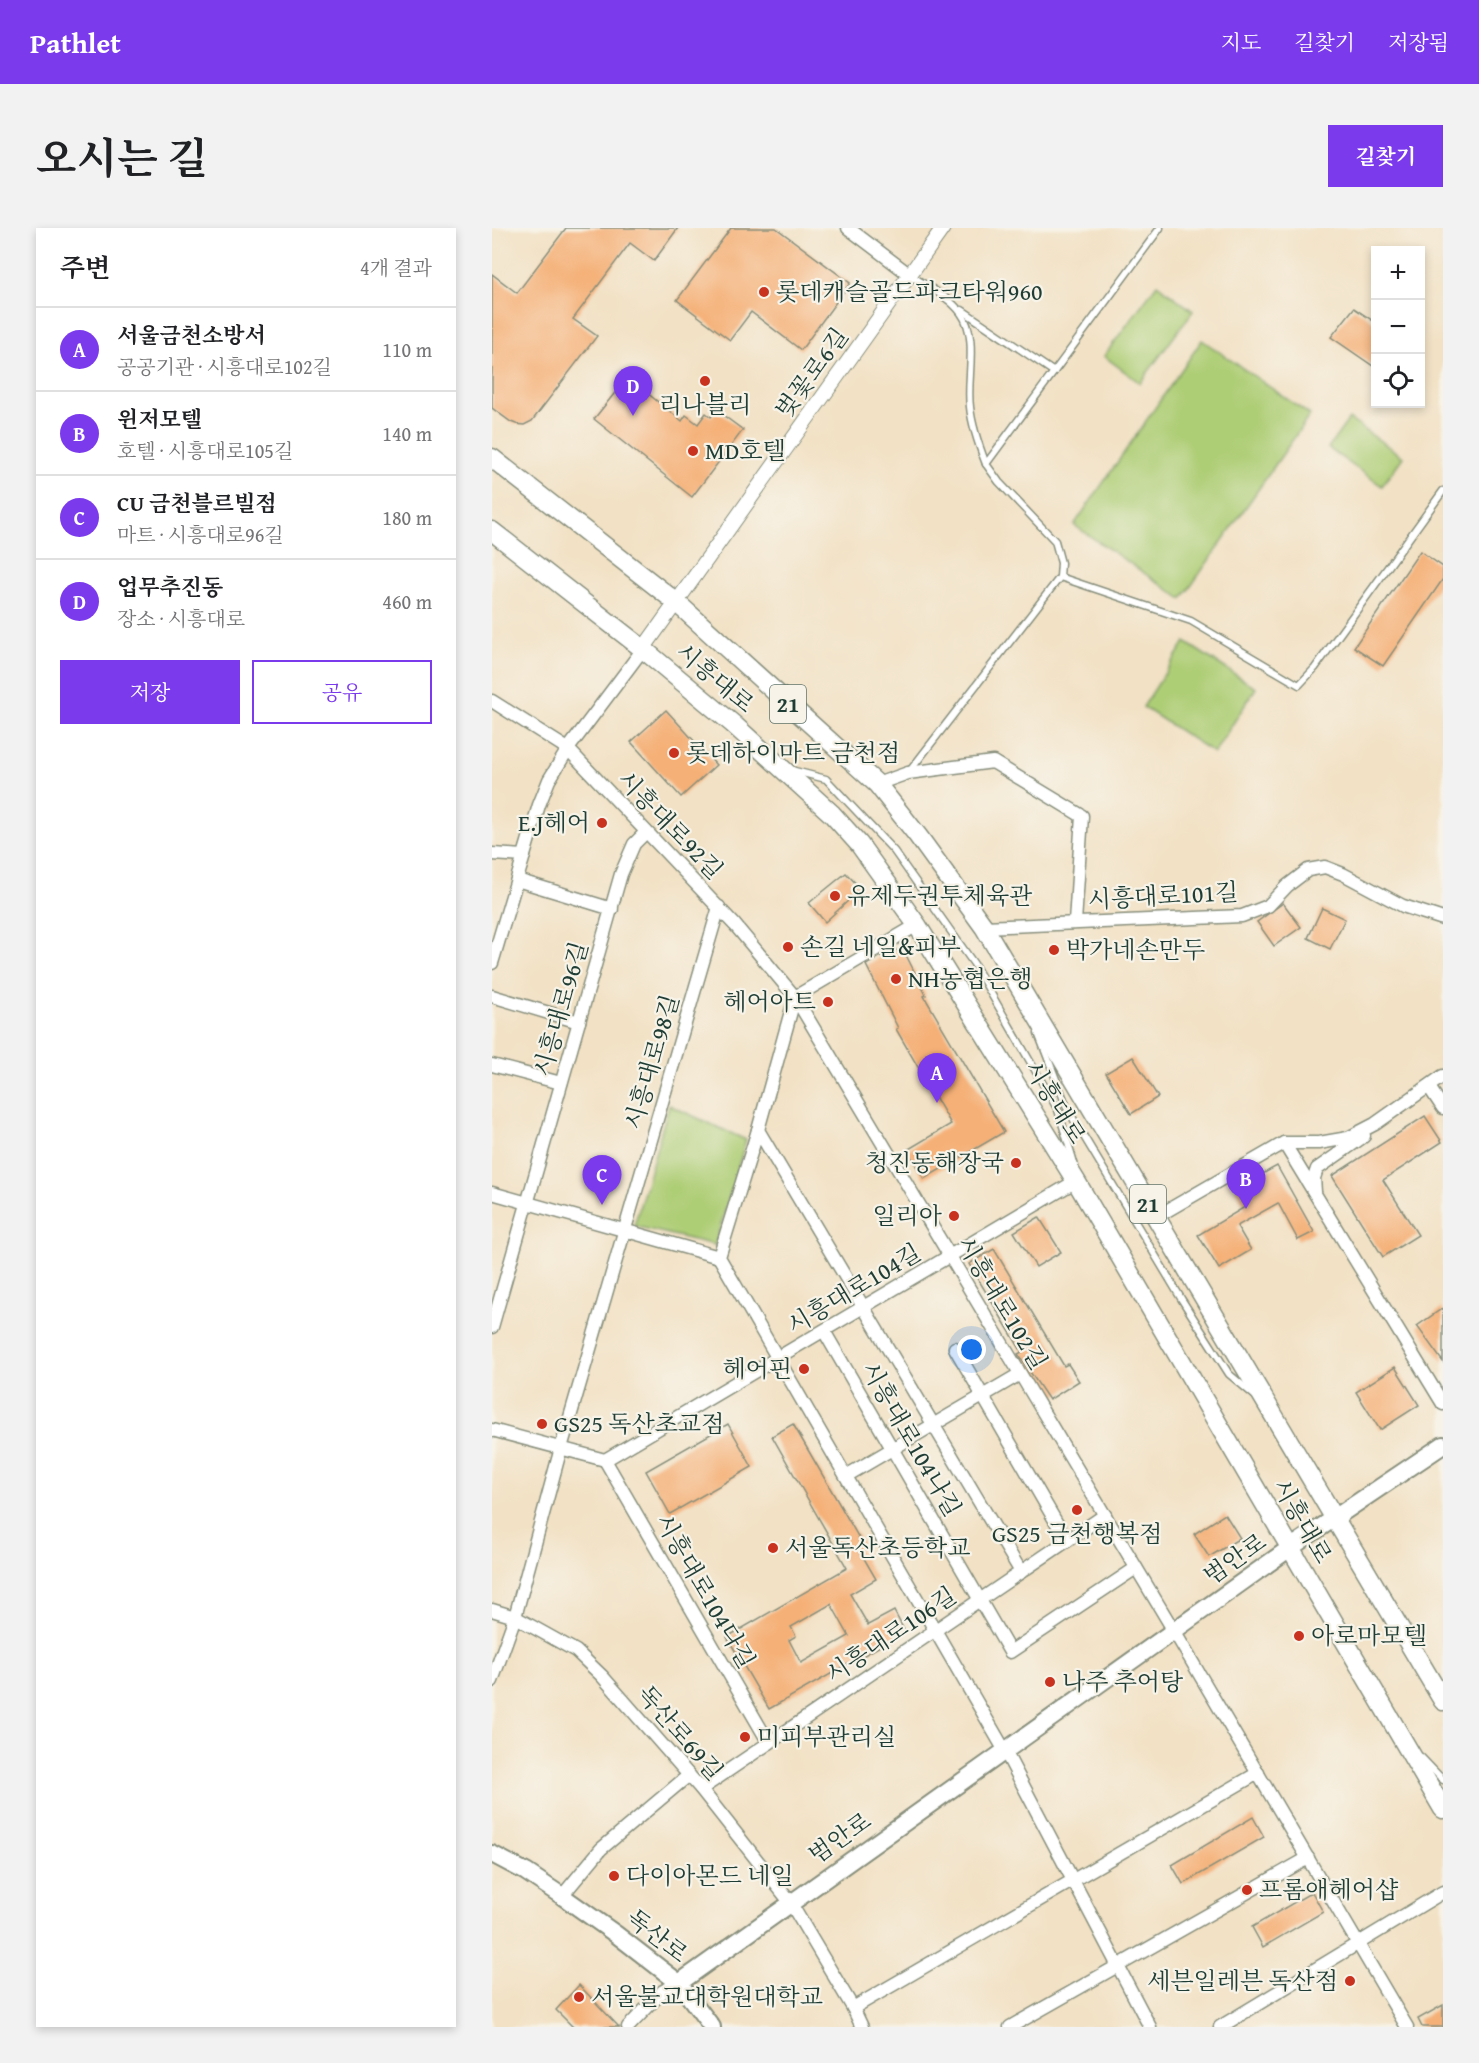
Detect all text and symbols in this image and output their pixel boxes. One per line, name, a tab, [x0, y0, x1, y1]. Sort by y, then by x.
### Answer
text: Pathlet	[30, 22, 121, 63]
text: 지도	[1221, 27, 1261, 58]
text: 길찾기	[1294, 27, 1355, 58]
text: 저장됨	[1388, 27, 1449, 58]
button: 길찾기	[1328, 125, 1443, 187]
text: 오시는 길	[36, 127, 208, 188]
map controls	[1371, 246, 1425, 408]
button: +	[1371, 246, 1425, 300]
text: 주변	[60, 248, 110, 287]
text: 4개 결과	[360, 253, 432, 282]
place label: 롯데캐슬골드파크타워960	[776, 274, 1043, 309]
marker: 롯데캐슬골드파크타워960	[757, 285, 771, 299]
button: −	[1371, 300, 1425, 354]
text: 서울금천소방서	[117, 319, 266, 351]
street label: 벚꽃로6길	[767, 320, 856, 425]
text: A	[73, 335, 86, 364]
text: 110 m	[382, 335, 432, 364]
text: 공공기관 · 시흥대로102길	[117, 352, 332, 381]
button: locate	[1371, 354, 1425, 408]
pin: D	[614, 366, 652, 416]
marker: 리나블리	[698, 374, 712, 388]
place label: 리나블리	[659, 387, 751, 422]
text: 윈저모텔	[117, 403, 202, 435]
text: B	[73, 419, 86, 448]
text: 140 m	[382, 419, 432, 448]
place label: MD호텔	[705, 433, 786, 468]
text: 호텔 · 시흥대로105길	[117, 436, 293, 465]
marker: MD호텔	[686, 444, 700, 458]
text: CU 금천블르빌점	[117, 487, 277, 519]
text: C	[74, 503, 85, 532]
text: 180 m	[382, 503, 432, 532]
text: 마트 · 시흥대로96길	[117, 520, 284, 549]
text: 업무추진동	[117, 571, 223, 603]
text: D	[73, 587, 86, 616]
text: 460 m	[382, 587, 432, 616]
text: 장소 · 시흥대로	[117, 604, 245, 633]
street label: 시흥대로	[669, 634, 762, 721]
button: 저장	[60, 660, 240, 724]
button: 공유	[252, 660, 432, 724]
road number: 21	[770, 685, 806, 723]
place label: 롯데하이마트 금천점	[686, 735, 900, 770]
marker: 롯데하이마트 금천점	[667, 746, 681, 760]
street label: 시흥대로92길	[609, 762, 731, 887]
place label: E.J헤어	[518, 805, 590, 840]
marker: E.J헤어	[595, 816, 609, 830]
street label: 시흥대로101길	[1087, 874, 1239, 917]
place label: 유제두권투체육관	[847, 878, 1032, 913]
marker: 유제두권투체육관	[828, 889, 842, 903]
place label: 손길 네일&피부	[800, 929, 961, 964]
place label: 박가네손만두	[1066, 932, 1205, 967]
street label: 시흥대로96길	[525, 937, 597, 1081]
marker: 손길 네일&피부	[781, 940, 795, 954]
marker: 박가네손만두	[1047, 943, 1061, 957]
place label: NH농협은행	[908, 961, 1032, 996]
marker: NH농협은행	[889, 972, 903, 986]
place label: 헤어아트	[723, 984, 816, 1019]
street label: 시흥대로98길	[616, 990, 688, 1134]
marker: 헤어아트	[821, 995, 835, 1009]
street label: 시흥대로	[1016, 1053, 1095, 1150]
pin: A	[918, 1054, 956, 1103]
place label: 청진동해장국	[865, 1145, 1004, 1180]
pin: C	[582, 1156, 622, 1205]
marker: 청진동해장국	[1009, 1156, 1023, 1170]
pin: B	[1226, 1160, 1266, 1209]
road number: 21	[1130, 1185, 1166, 1223]
place label: 일리아	[872, 1198, 942, 1233]
marker: 일리아	[947, 1209, 961, 1223]
street label: 시흥대로102길	[949, 1229, 1056, 1376]
street label: 시흥대로104길	[780, 1235, 927, 1342]
your location	[957, 1335, 986, 1364]
place label: 헤어핀	[722, 1351, 792, 1386]
street label: 시흥대로104나길	[853, 1355, 970, 1523]
marker: 헤어핀	[797, 1362, 811, 1376]
place label: GS25 독산초교점	[554, 1406, 724, 1441]
marker: GS25 독산초교점	[535, 1417, 549, 1431]
street label: 시흥대로	[1264, 1472, 1341, 1570]
marker: GS25 금천행복점	[1070, 1503, 1084, 1517]
street label: 시흥대로104다길	[647, 1507, 764, 1675]
place label: GS25 금천행복점	[992, 1516, 1162, 1551]
street label: 범안로	[1196, 1524, 1273, 1593]
place label: 서울독산초등학교	[785, 1530, 970, 1565]
marker: 서울독산초등학교	[766, 1541, 780, 1555]
street label: 시흥대로106길	[819, 1578, 963, 1691]
place label: 아로마모텔	[1311, 1618, 1427, 1653]
marker: 아로마모텔	[1292, 1629, 1306, 1643]
place label: 나주 추어탕	[1062, 1664, 1184, 1699]
marker: 나주 추어탕	[1043, 1675, 1057, 1689]
street label: 독산로69길	[629, 1677, 732, 1788]
place label: 미피부관리실	[757, 1719, 896, 1754]
marker: 미피부관리실	[738, 1730, 752, 1744]
street label: 범안로	[801, 1803, 878, 1872]
place label: 다이아몬드 네일	[626, 1858, 794, 1893]
marker: 다이아몬드 네일	[607, 1869, 621, 1883]
place label: 프롬애헤어샵	[1259, 1872, 1399, 1907]
marker: 프롬애헤어샵	[1240, 1883, 1254, 1897]
street label: 독산로	[619, 1900, 695, 1971]
place label: 세븐일레븐 독산점	[1147, 1963, 1338, 1998]
marker: 세븐일레븐 독산점	[1343, 1974, 1357, 1988]
place label: 서울불교대학원대학교	[591, 1979, 823, 2014]
marker: 서울불교대학원대학교	[572, 1990, 586, 2004]

